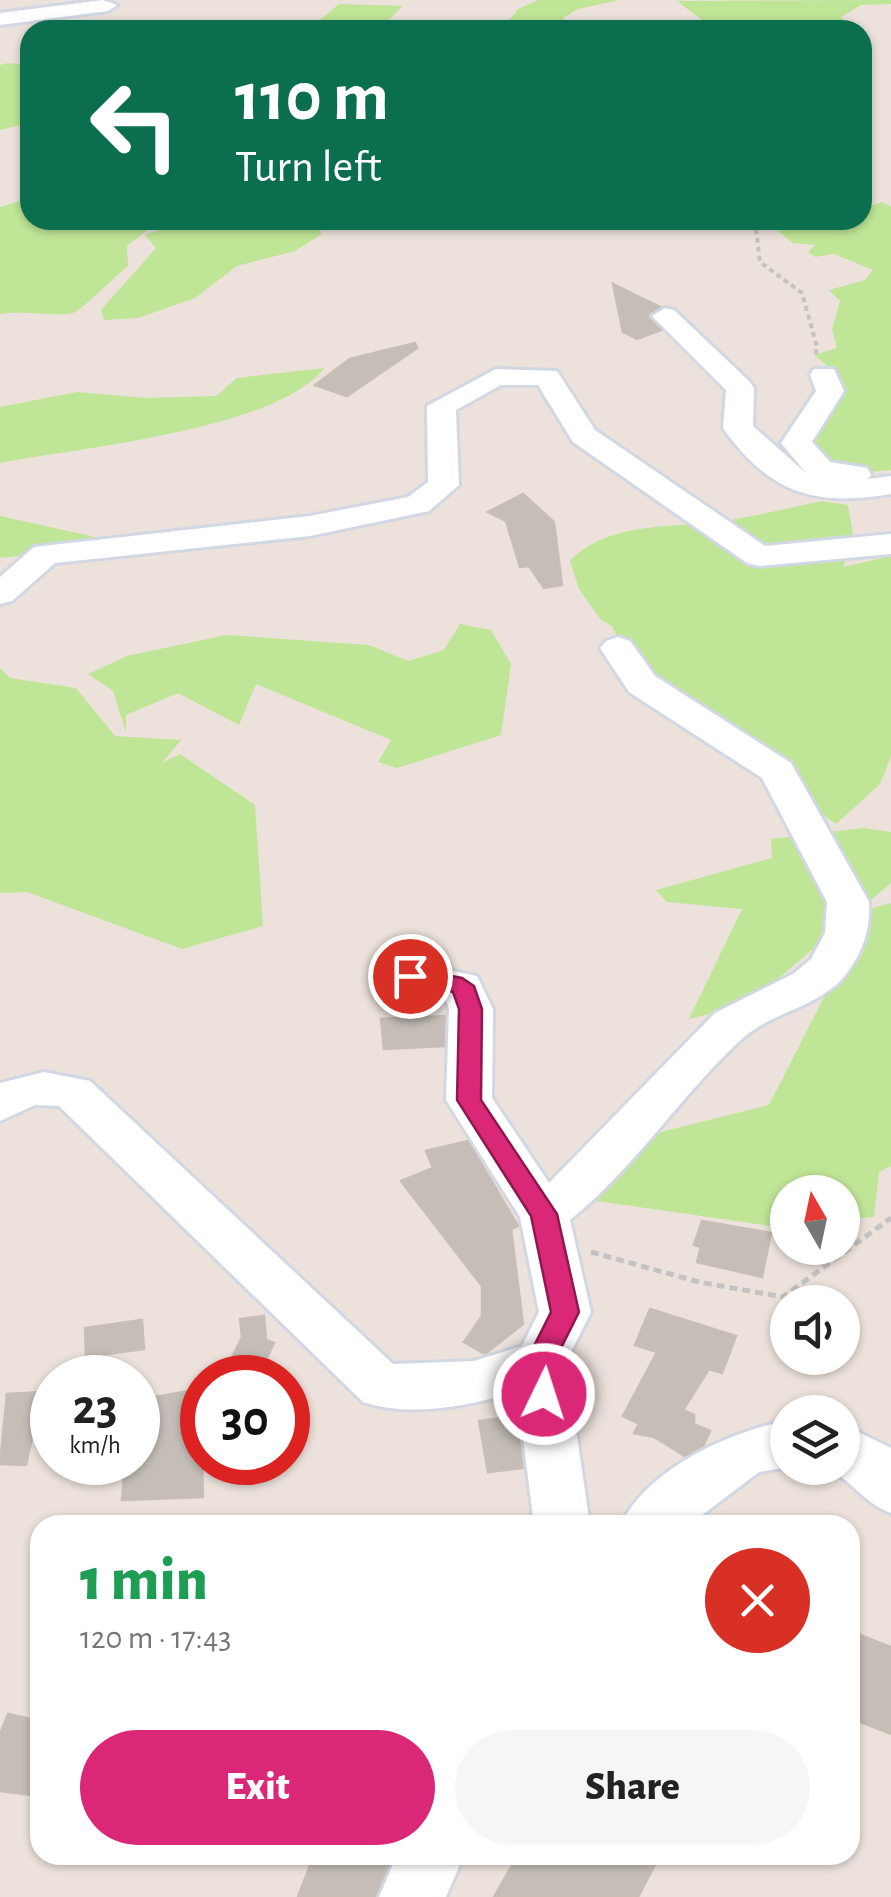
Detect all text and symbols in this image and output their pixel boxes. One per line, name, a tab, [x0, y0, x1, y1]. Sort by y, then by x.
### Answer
icon: left	[70, 60, 200, 190]
text: 110 m	[235, 63, 389, 133]
text: Turn left	[235, 145, 382, 190]
pin	[368, 934, 453, 1019]
icon: arrive	[383, 949, 438, 1004]
north arrow	[770, 1175, 860, 1265]
map controls	[770, 1175, 860, 1485]
button: sound	[770, 1285, 860, 1375]
position arrow	[492, 1342, 596, 1446]
speed limit sign: 30	[180, 1355, 310, 1485]
text: 23	[72, 1383, 118, 1433]
button: layers	[770, 1395, 860, 1485]
text: km/h	[69, 1433, 121, 1458]
button: close	[705, 1548, 810, 1653]
text: 1 min	[80, 1551, 208, 1611]
text: 120 m · 17:43	[80, 1622, 232, 1654]
button: Exit	[80, 1730, 435, 1845]
button: Share	[455, 1730, 810, 1845]

